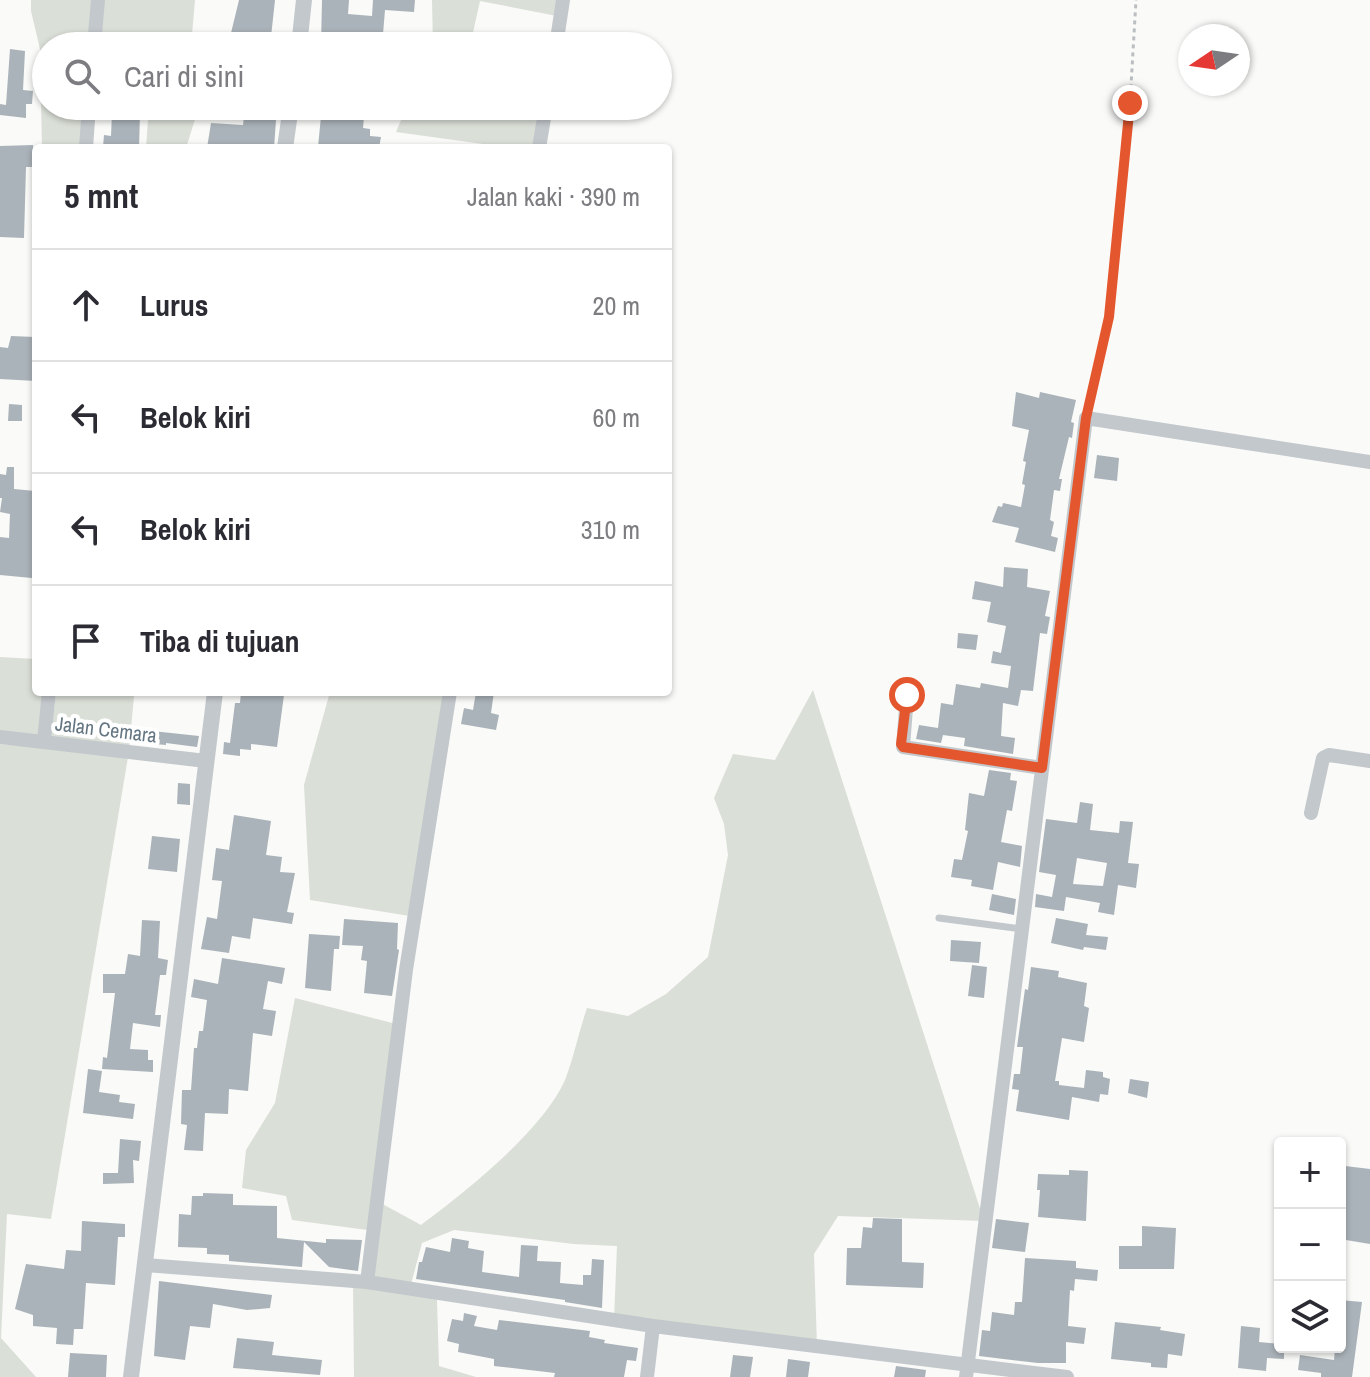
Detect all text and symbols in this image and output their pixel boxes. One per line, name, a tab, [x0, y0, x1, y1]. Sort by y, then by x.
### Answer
north arrow	[1178, 24, 1250, 96]
search box	[32, 32, 672, 120]
icon: search	[60, 54, 104, 98]
text: Cari di sini	[124, 56, 244, 96]
route end	[1112, 85, 1148, 121]
text: 5 mnt	[64, 173, 138, 219]
text: Jalan kaki · 390 m	[467, 179, 640, 214]
icon: ahead	[64, 283, 108, 327]
text: Lurus	[140, 285, 208, 325]
text: 20 m	[593, 288, 640, 323]
icon: left	[64, 395, 108, 439]
text: Belok kiri	[140, 397, 251, 437]
text: 60 m	[593, 400, 640, 435]
icon: left	[64, 507, 108, 551]
text: Belok kiri	[140, 509, 251, 549]
text: 310 m	[581, 512, 640, 547]
icon: arrive	[64, 619, 108, 663]
text: Tiba di tujuan	[140, 621, 300, 661]
route start	[889, 677, 925, 713]
street label: Jalan Cemara	[54, 709, 158, 749]
map controls	[1274, 1137, 1346, 1353]
button: +	[1274, 1137, 1346, 1209]
button: −	[1274, 1209, 1346, 1281]
button: layers	[1274, 1281, 1346, 1353]

